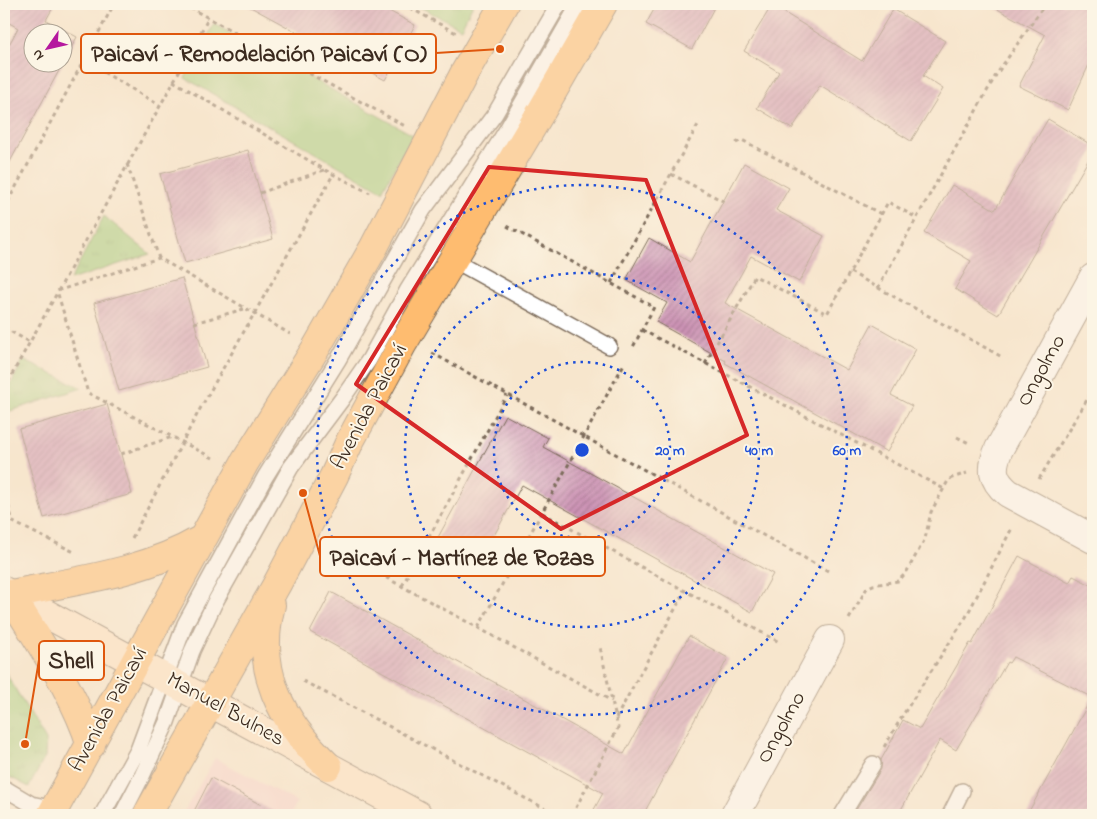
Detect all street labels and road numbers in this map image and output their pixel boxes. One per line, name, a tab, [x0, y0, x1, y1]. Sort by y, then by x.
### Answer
street label: Ongolmo	[1009, 329, 1076, 413]
street label: Avenida Paicaví	[323, 338, 417, 476]
street label: Avenida Paicaví	[61, 642, 157, 778]
street label: Manuel Bulnes	[160, 664, 290, 756]
street label: Ongolmo	[749, 686, 816, 770]

